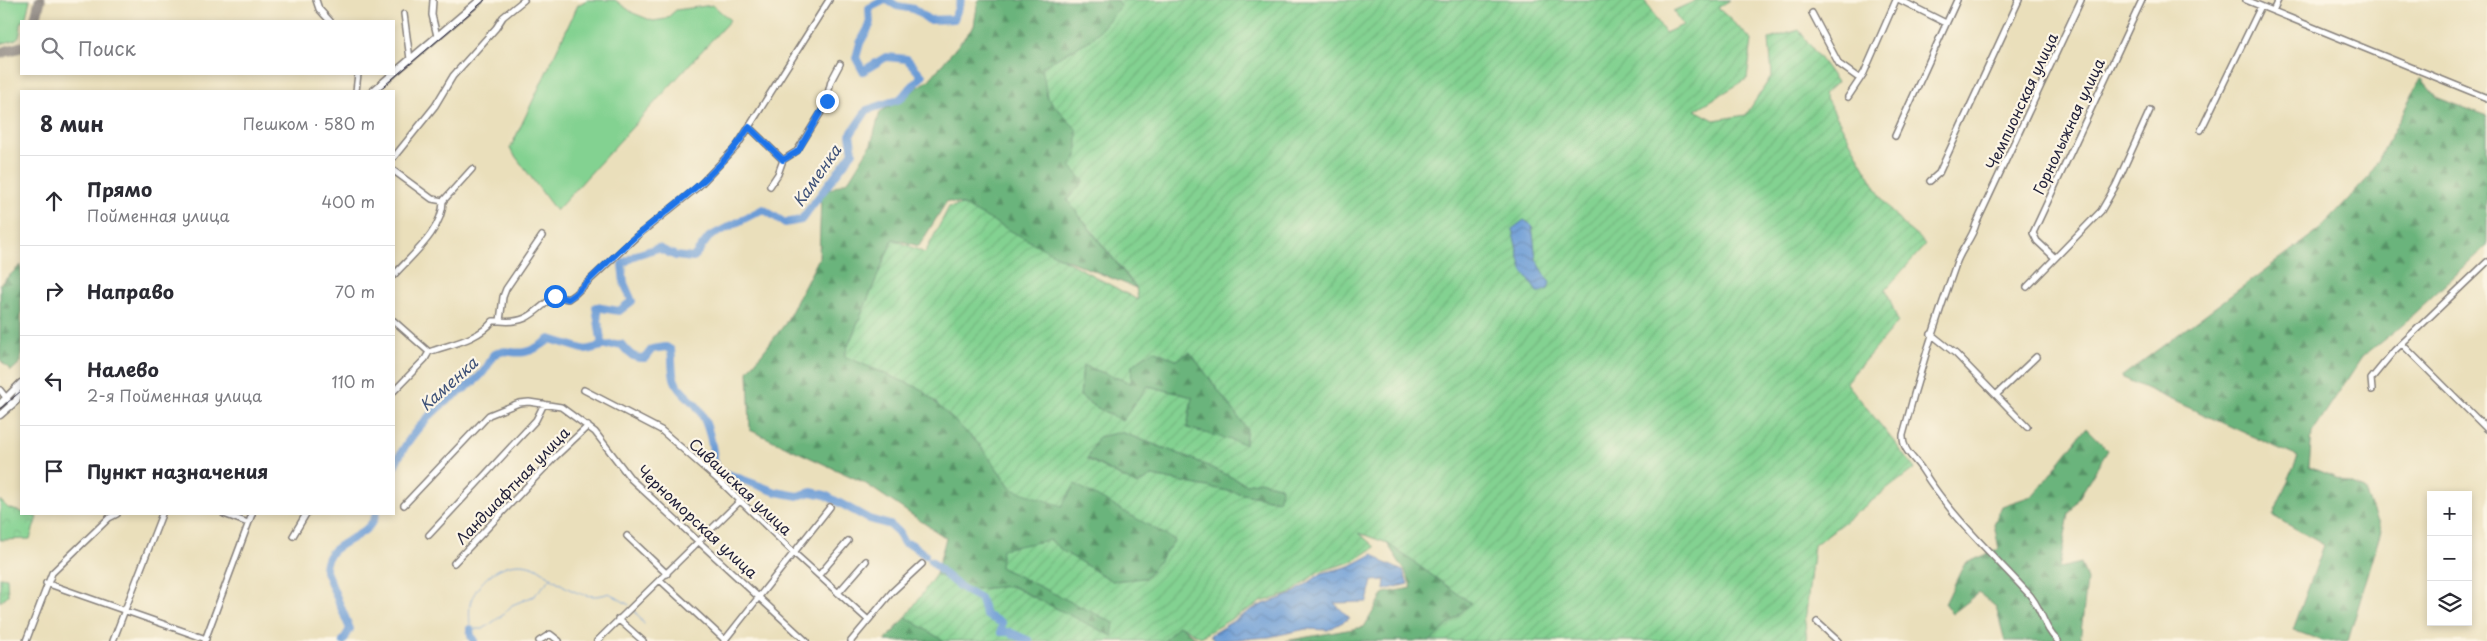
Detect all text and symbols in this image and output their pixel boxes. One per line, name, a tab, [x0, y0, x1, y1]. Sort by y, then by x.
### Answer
search box	[20, 20, 395, 75]
street label: Чемпионская улица	[1979, 28, 2063, 173]
icon: search	[38, 34, 66, 62]
text: Поиск	[78, 34, 136, 62]
street label: Горнолыжная улица	[2026, 54, 2110, 198]
route end	[816, 90, 839, 113]
text: 8 мин	[40, 107, 104, 139]
text: Пешком · 580 m	[243, 111, 375, 135]
water label: Каменка	[786, 138, 847, 211]
text: Прямо	[87, 175, 152, 203]
icon: ahead	[40, 187, 68, 215]
text: 400 m	[322, 189, 375, 213]
text: Пойменная улица	[87, 203, 230, 227]
icon: right	[40, 277, 68, 305]
text: Направо	[87, 277, 174, 305]
text: 70 m	[335, 279, 375, 303]
route start	[544, 285, 567, 308]
water label: Каменка	[414, 350, 483, 416]
text: Налево	[87, 355, 159, 383]
icon: left	[40, 367, 68, 395]
text: 110 m	[332, 369, 375, 393]
text: 2-я Пойменная улица	[87, 383, 262, 407]
street label: Ландшафтная улица	[450, 421, 575, 549]
street label: Сивашская улица	[684, 432, 798, 540]
icon: arrive	[40, 457, 68, 485]
text: Пункт назначения	[87, 457, 268, 485]
street label: Черноморская улица	[633, 459, 764, 583]
map controls	[2427, 491, 2472, 626]
button: +	[2427, 491, 2472, 536]
button: −	[2427, 536, 2472, 581]
button: layers	[2427, 581, 2472, 626]

